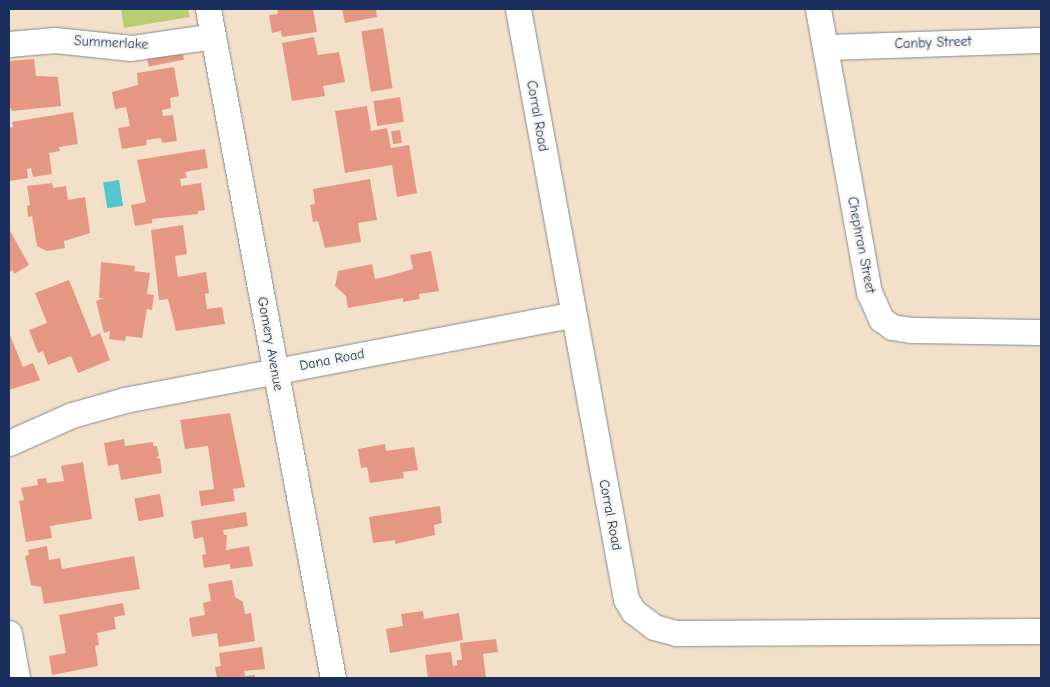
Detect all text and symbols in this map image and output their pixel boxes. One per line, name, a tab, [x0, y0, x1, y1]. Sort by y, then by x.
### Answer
street label: Summerlake	[73, 33, 149, 53]
street label: Canby Street	[894, 33, 972, 53]
street label: Corral Road	[522, 79, 552, 153]
street label: Chephran Street	[843, 195, 879, 295]
street label: Gomery Avenue	[253, 296, 287, 392]
street label: Dana Road	[298, 345, 366, 375]
street label: Corral Road	[595, 478, 625, 552]

